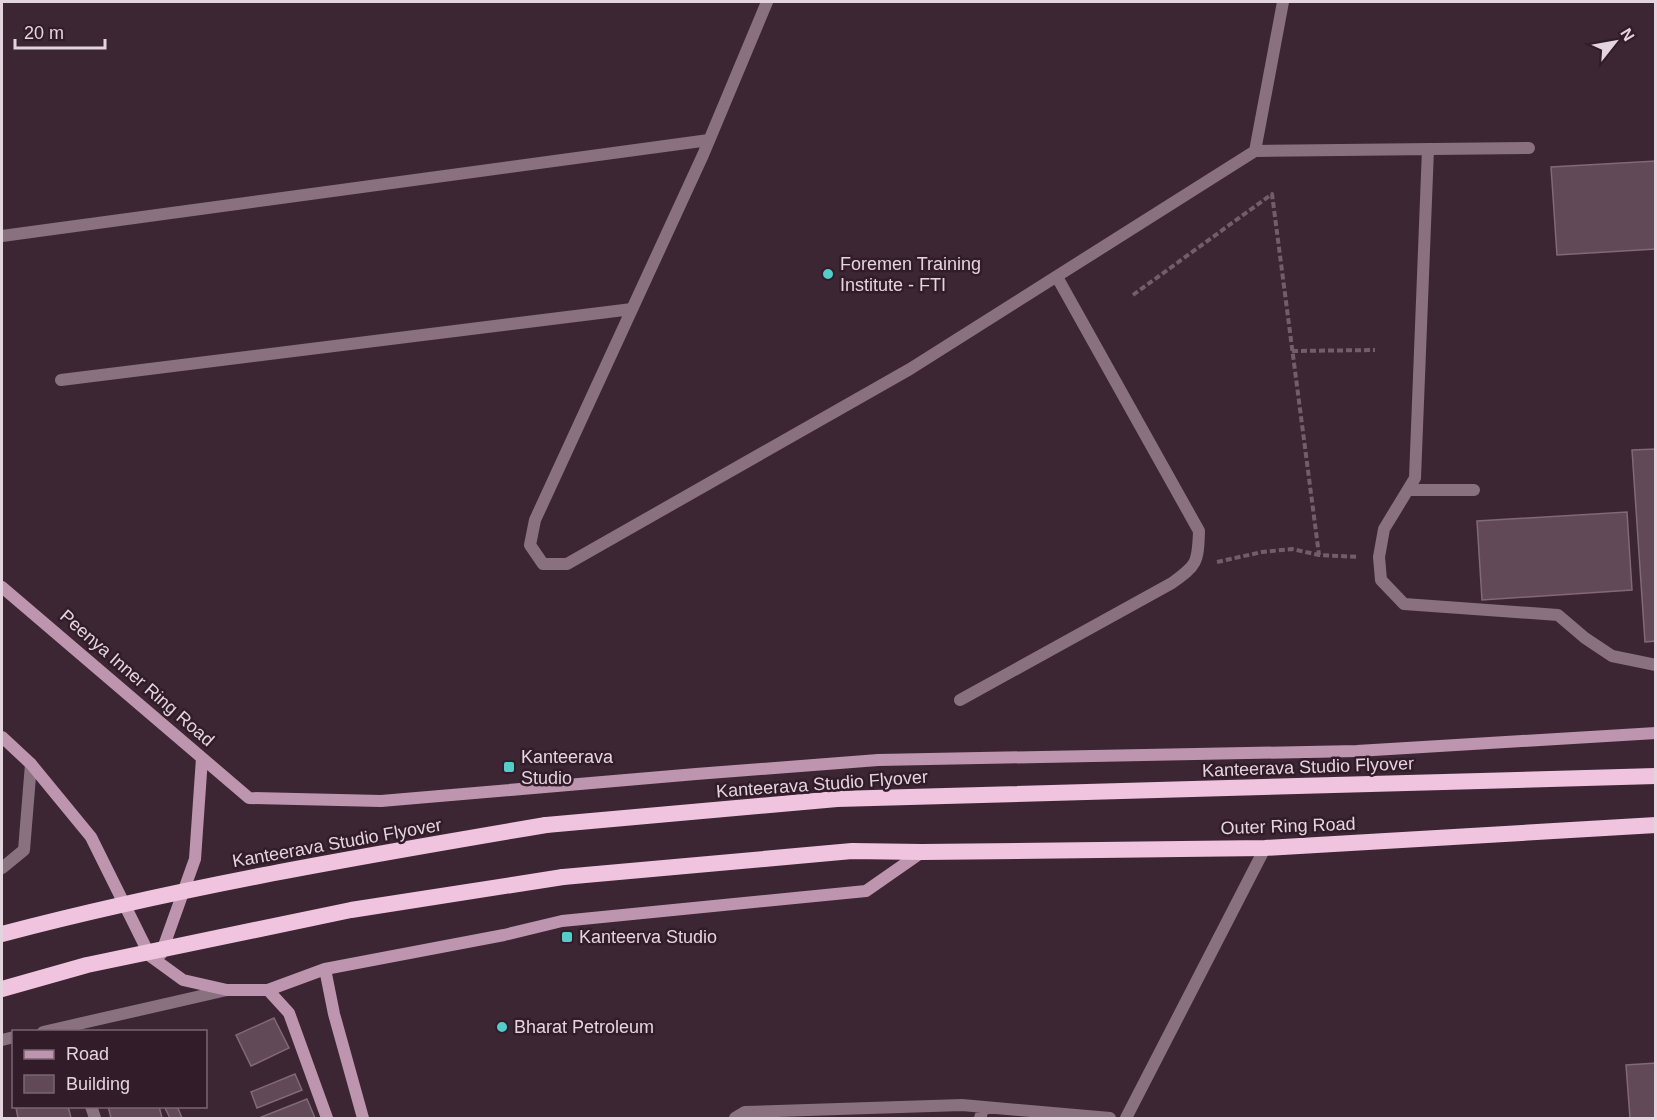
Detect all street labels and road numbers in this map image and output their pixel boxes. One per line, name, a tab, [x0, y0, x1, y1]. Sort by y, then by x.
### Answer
street label: Peenya Inner Ring Road	[56, 606, 218, 750]
street label: Kanteerava Studio Flyover	[1202, 753, 1414, 781]
street label: Kanteerava Studio Flyover	[715, 767, 929, 801]
street label: Outer Ring Road	[1220, 814, 1356, 838]
street label: Kanteerava Studio Flyover	[231, 815, 443, 871]

